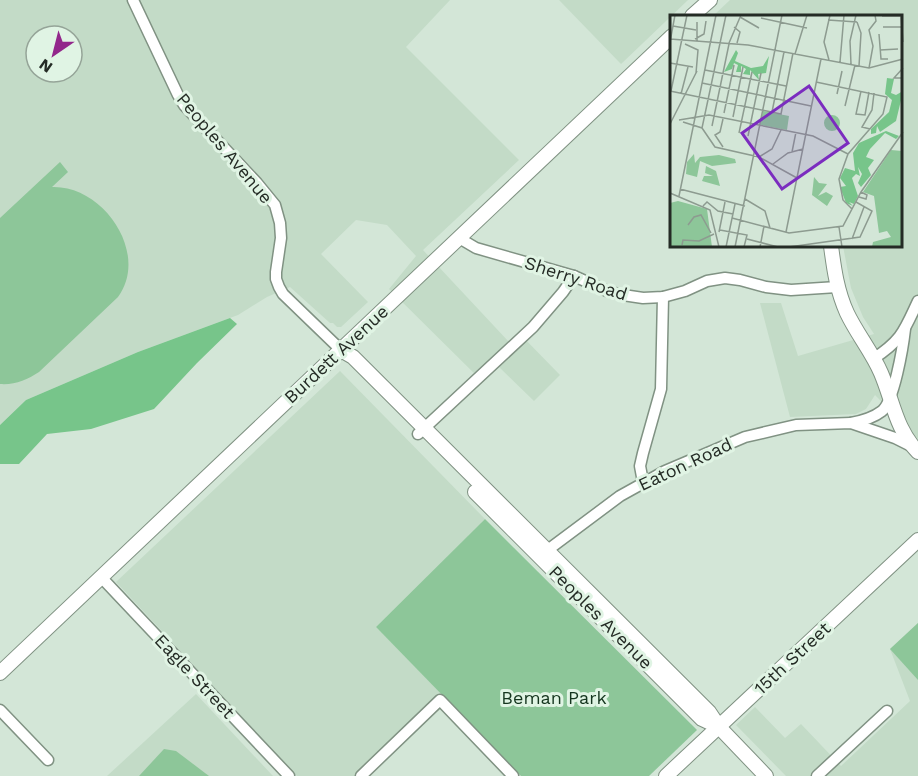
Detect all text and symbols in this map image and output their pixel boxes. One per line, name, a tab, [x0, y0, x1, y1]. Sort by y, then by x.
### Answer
inset map	[670, 15, 903, 248]
north arrow	[24, 24, 84, 84]
text: N	[35, 55, 56, 77]
street label: Peoples Avenue	[173, 88, 277, 208]
street label: Sherry Road	[522, 252, 630, 304]
street label: Burdett Avenue	[280, 301, 392, 407]
street label: Eaton Road	[635, 433, 735, 495]
street label: Peoples Avenue	[545, 561, 657, 673]
street label: 15th Street	[750, 617, 835, 699]
street label: Eagle Street	[151, 630, 240, 723]
park label: Beman Park	[501, 687, 607, 708]

